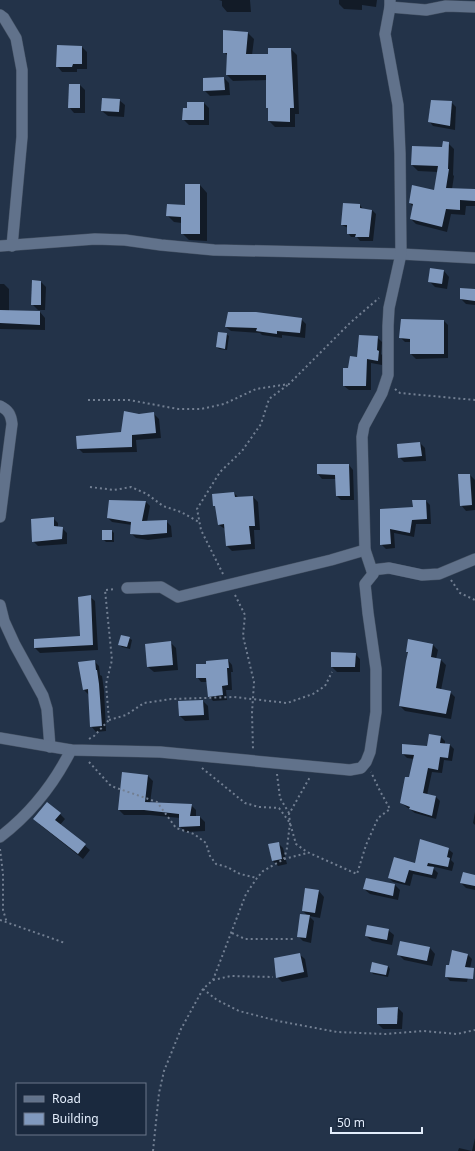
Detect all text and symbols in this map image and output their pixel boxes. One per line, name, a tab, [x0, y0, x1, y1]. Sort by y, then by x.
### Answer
legend	[16, 1083, 146, 1135]
text: Road	[52, 1090, 81, 1107]
scale bar	[331, 1109, 422, 1135]
text: Building	[52, 1110, 99, 1127]
text: 50 m	[337, 1114, 365, 1131]

